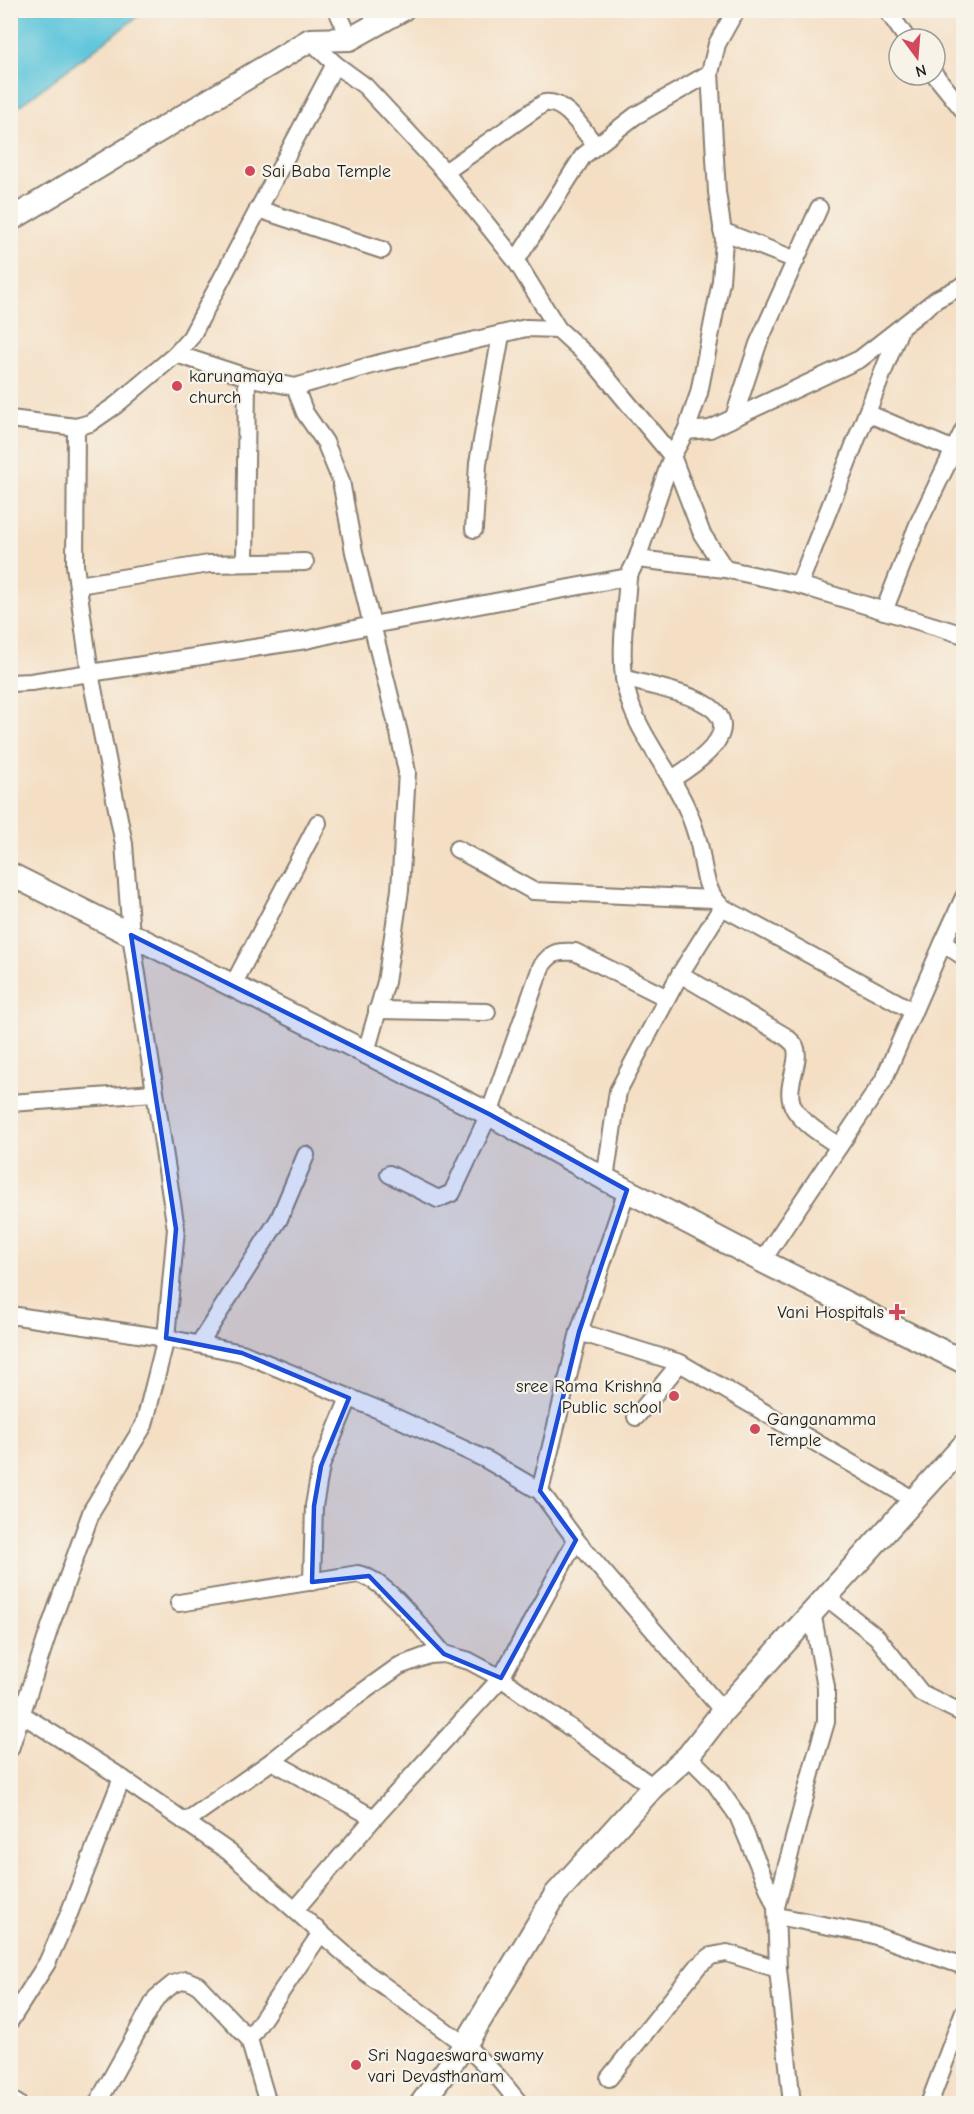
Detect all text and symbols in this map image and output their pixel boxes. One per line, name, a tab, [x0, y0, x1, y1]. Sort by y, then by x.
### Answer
north arrow	[887, 27, 947, 87]
text: N	[913, 60, 928, 81]
place label: Sai Baba Temple	[262, 161, 391, 182]
marker: Sai Baba Temple	[243, 164, 257, 178]
place label: karunamaya church	[189, 366, 283, 408]
marker: karunamaya church	[170, 379, 184, 393]
place label: Vani Hospitals	[777, 1302, 884, 1323]
marker: Vani Hospitals	[888, 1303, 906, 1321]
place label: sree Rama Krishna Public school	[516, 1376, 662, 1418]
marker: sree Rama Krishna Public school	[667, 1389, 681, 1403]
place label: Ganganamma Temple	[767, 1409, 876, 1451]
marker: Ganganamma Temple	[748, 1422, 762, 1436]
place label: Sri Nagaeswara swamy vari Devasthanam	[367, 2045, 545, 2087]
marker: Sri Nagaeswara swamy vari Devasthanam	[349, 2058, 363, 2072]

